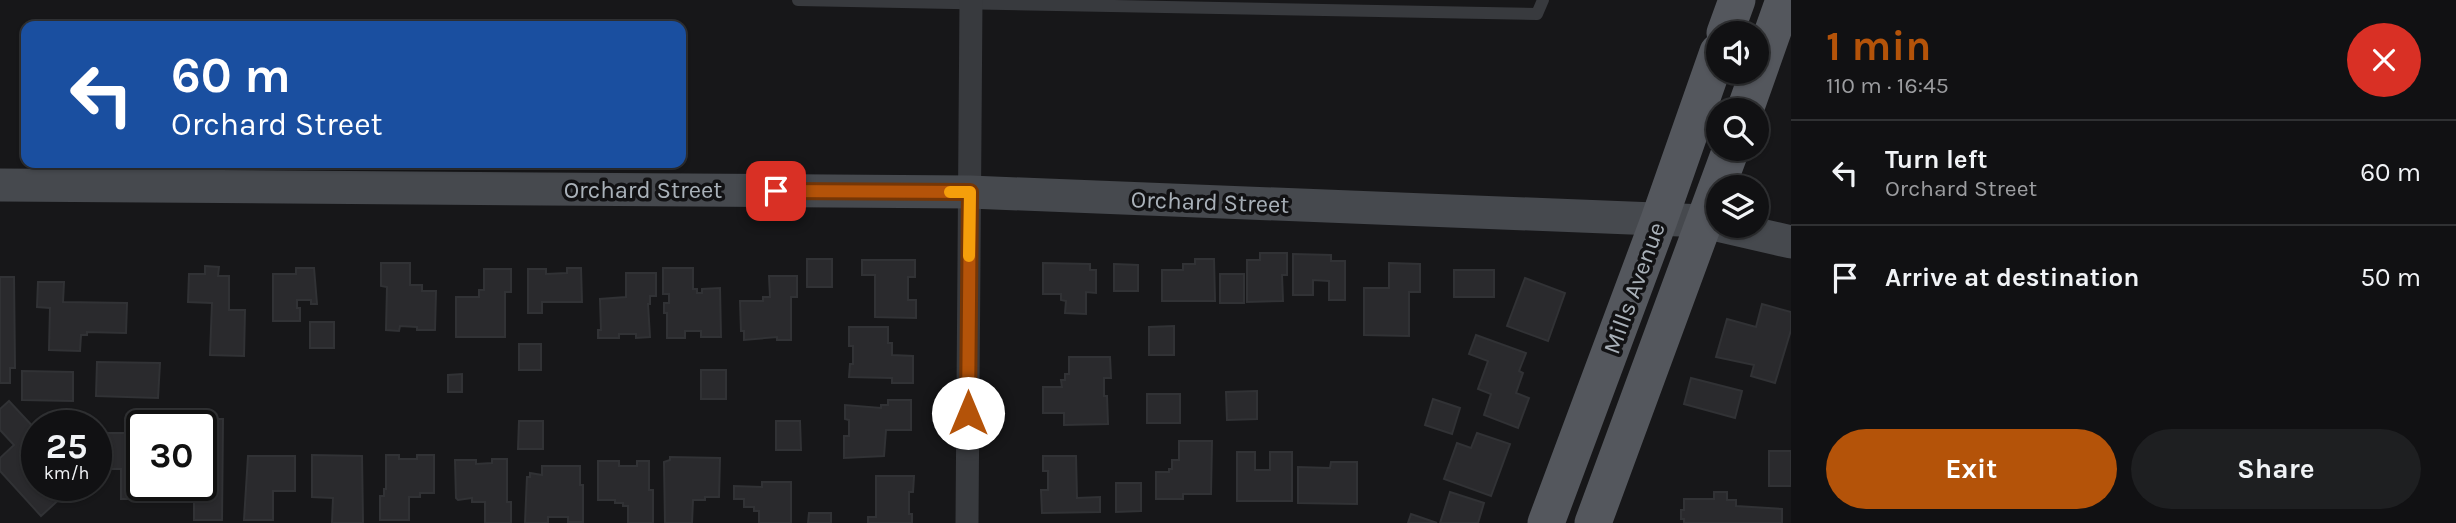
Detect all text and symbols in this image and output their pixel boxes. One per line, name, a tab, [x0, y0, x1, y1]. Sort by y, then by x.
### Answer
map controls	[1706, 21, 1769, 238]
button: sound	[1706, 21, 1769, 84]
text: 1 min	[1826, 21, 1931, 71]
button: close	[2347, 23, 2421, 97]
text: 60 m	[171, 47, 291, 104]
icon: left	[56, 49, 147, 140]
text: 110 m · 16:45	[1826, 72, 1949, 99]
button: search	[1706, 98, 1769, 161]
text: Orchard Street	[171, 106, 383, 143]
text: Turn left	[1885, 144, 1987, 175]
icon: left	[1826, 154, 1864, 192]
text: 60 m	[2360, 157, 2421, 188]
pin	[746, 161, 806, 221]
icon: arrive	[757, 172, 795, 210]
button: layers	[1706, 175, 1769, 238]
text: Orchard Street	[1885, 175, 2037, 202]
street label: Orchard Street	[564, 176, 722, 204]
street label: Orchard Street	[1130, 185, 1290, 219]
street label: Mills Avenue	[1597, 218, 1671, 358]
icon: arrive	[1826, 259, 1864, 297]
text: Arrive at destination	[1885, 262, 2139, 293]
text: 50 m	[2360, 262, 2421, 293]
position arrow	[931, 376, 1005, 450]
speed limit sign: 30	[126, 410, 217, 501]
text: 25	[46, 426, 87, 467]
button: Exit	[1826, 429, 2117, 509]
button: Share	[2131, 429, 2421, 509]
text: km/h	[44, 462, 89, 484]

